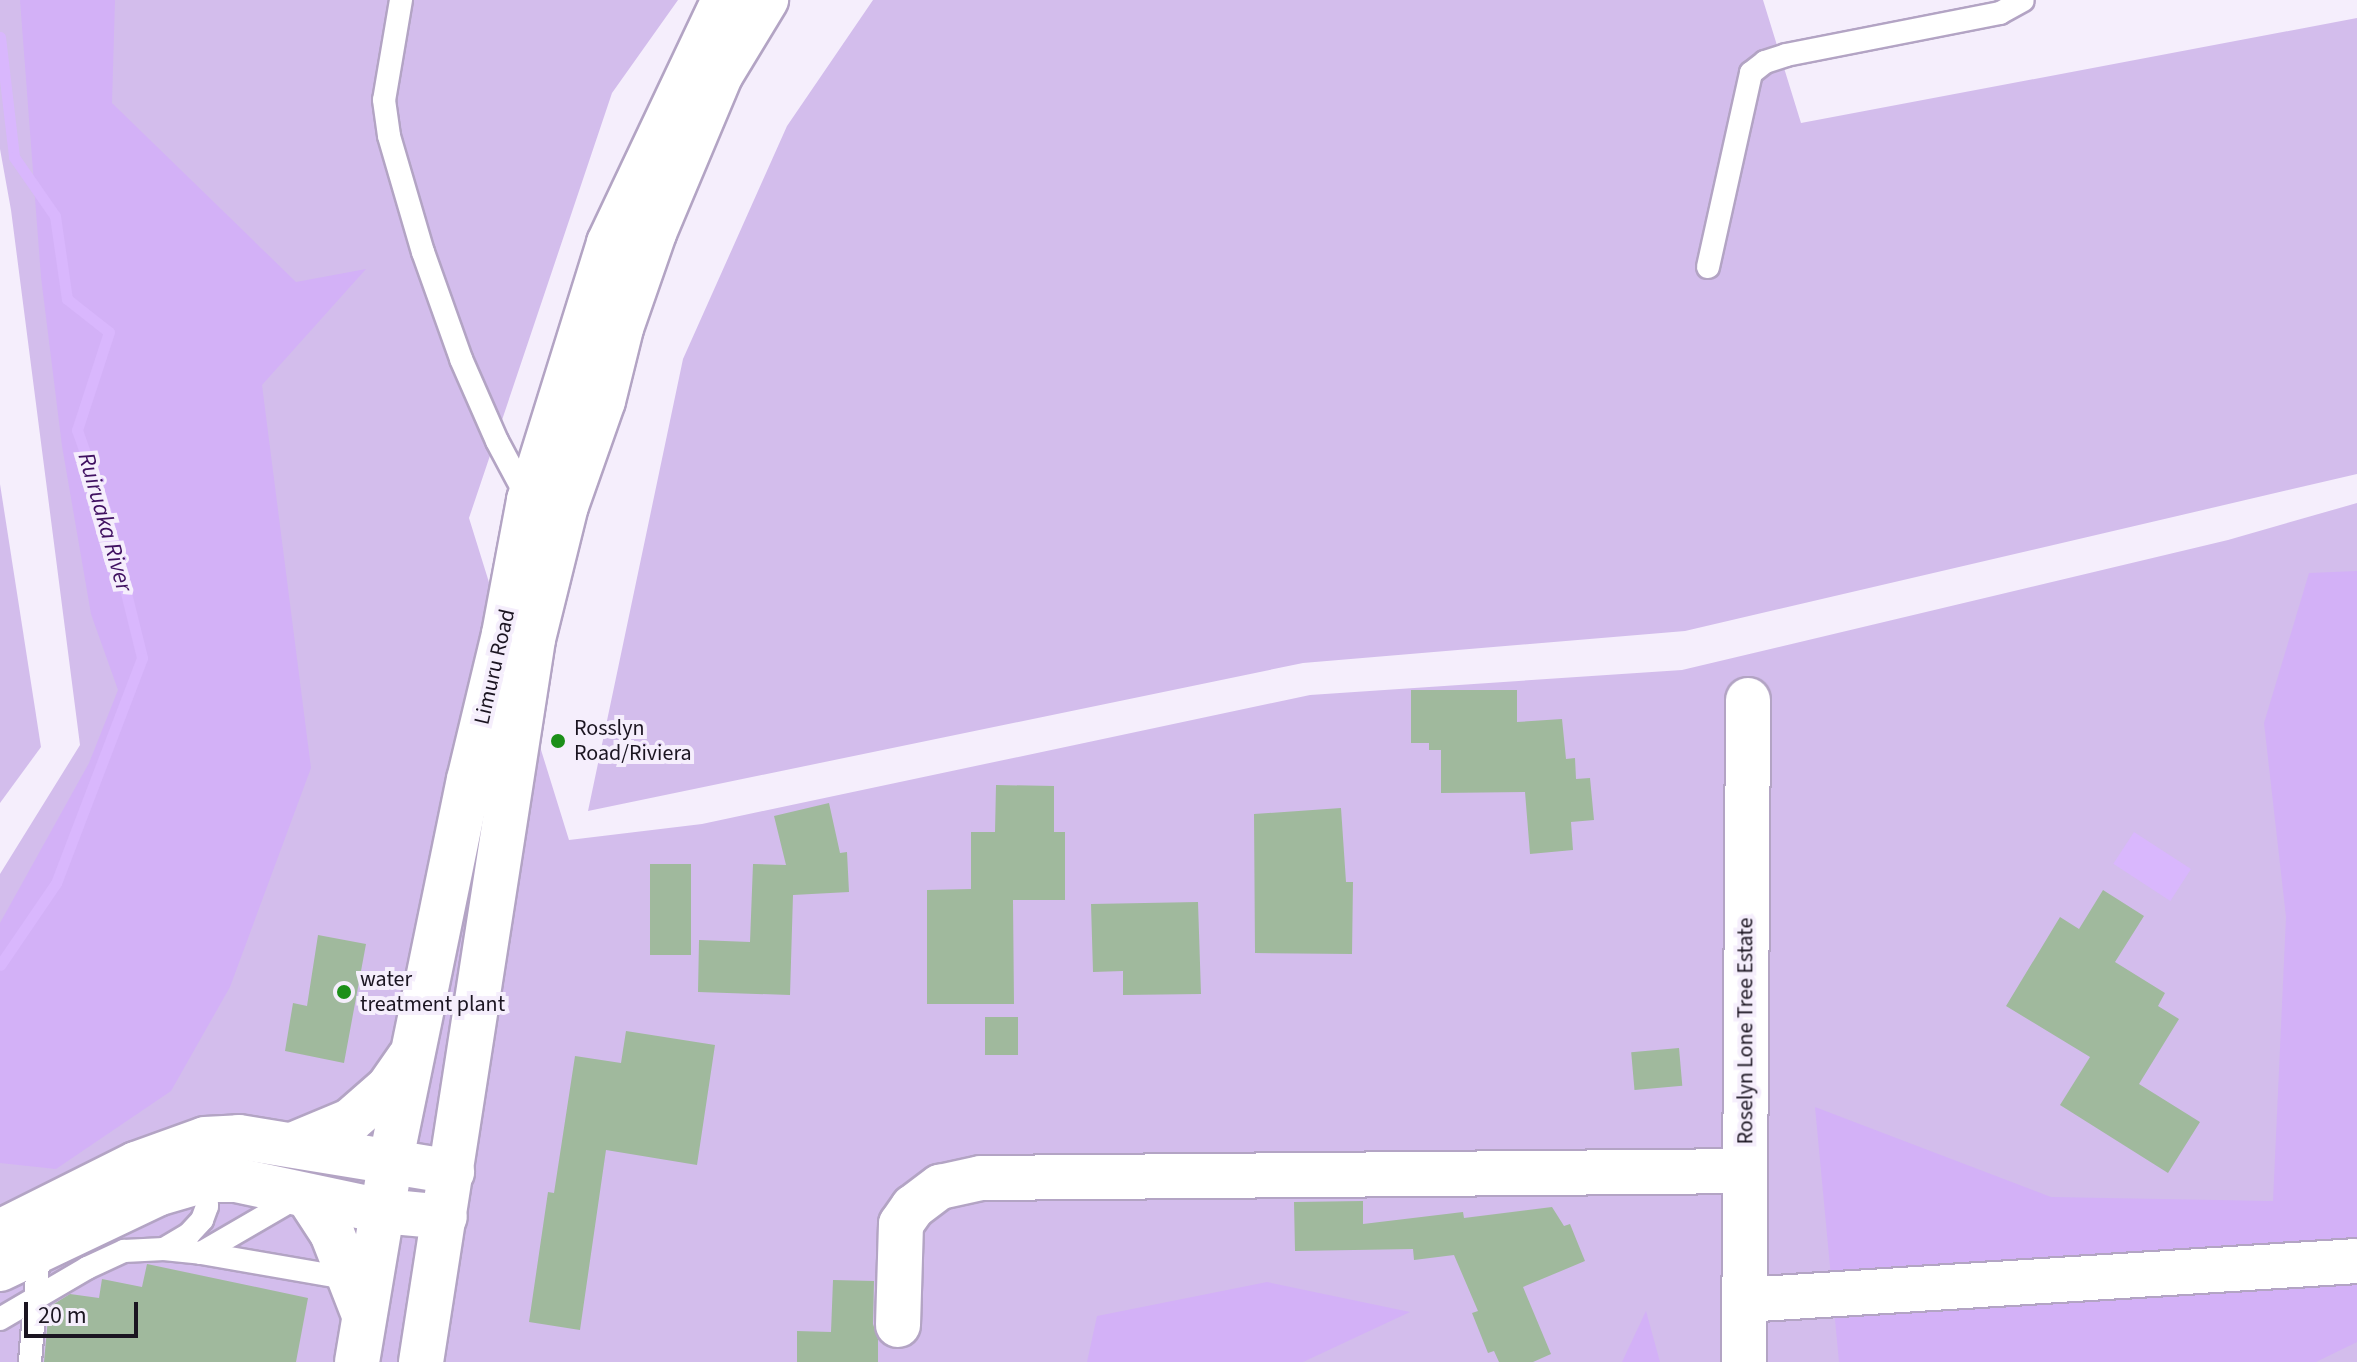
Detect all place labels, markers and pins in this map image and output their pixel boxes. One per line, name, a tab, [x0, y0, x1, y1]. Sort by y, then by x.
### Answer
place label: Rosslyn Road/Riviera	[574, 715, 692, 766]
marker: Rosslyn Road/Riviera	[549, 732, 567, 750]
place label: water treatment plant	[360, 966, 505, 1018]
marker: water treatment plant	[335, 983, 353, 1001]

